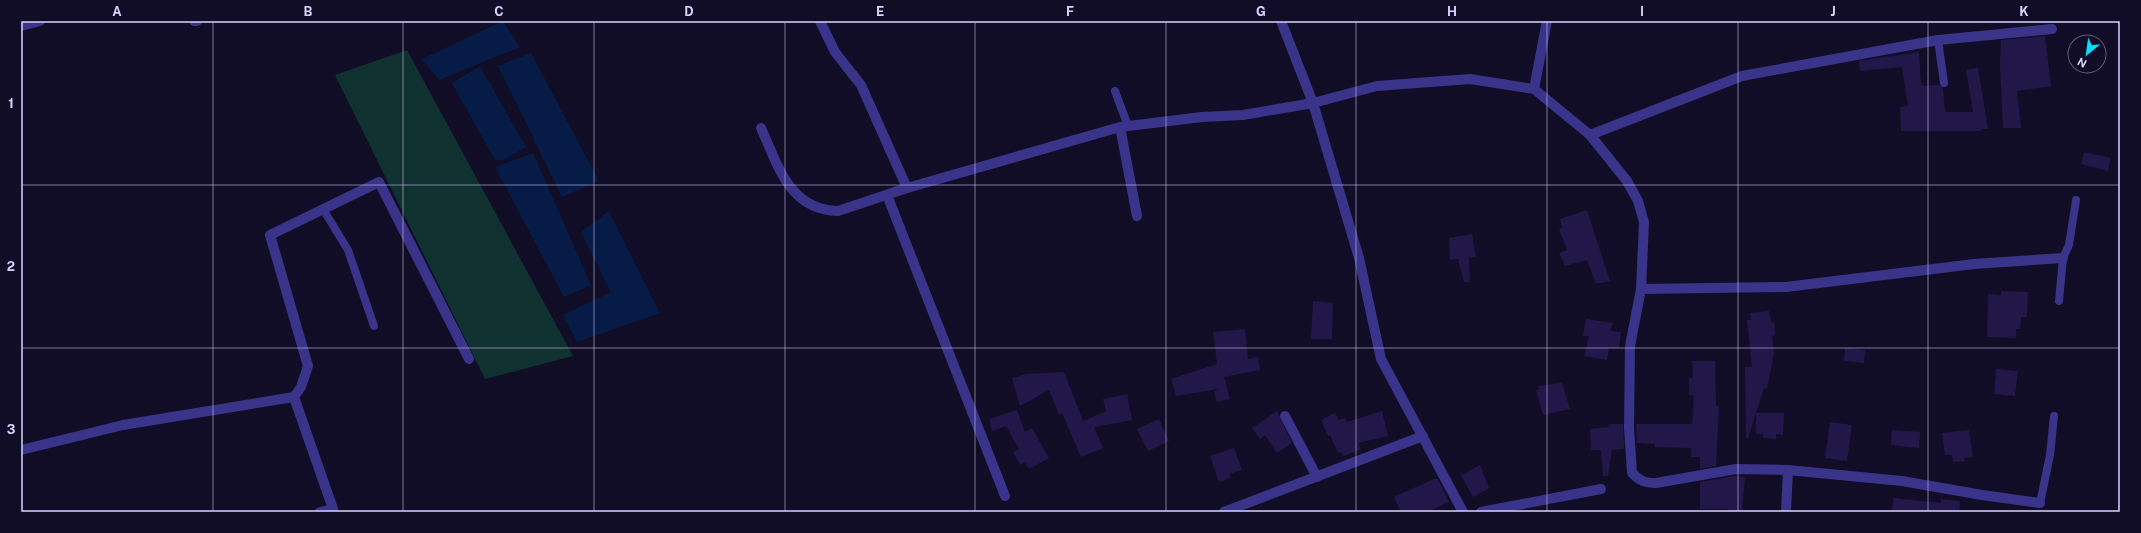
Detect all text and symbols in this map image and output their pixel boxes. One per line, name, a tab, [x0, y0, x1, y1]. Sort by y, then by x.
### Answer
text: A	[112, 4, 122, 19]
text: B	[304, 4, 313, 19]
text: C	[494, 4, 504, 19]
text: D	[684, 4, 694, 19]
text: E	[876, 4, 884, 19]
text: F	[1066, 4, 1074, 19]
text: G	[1256, 4, 1266, 19]
text: H	[1447, 4, 1457, 19]
text: I	[1640, 4, 1644, 19]
text: J	[1830, 4, 1836, 19]
text: K	[2019, 4, 2029, 19]
north arrow	[2067, 34, 2107, 74]
text: N	[2075, 55, 2089, 70]
text: 1	[8, 96, 14, 111]
text: 2	[7, 259, 15, 274]
text: 3	[7, 422, 16, 437]

